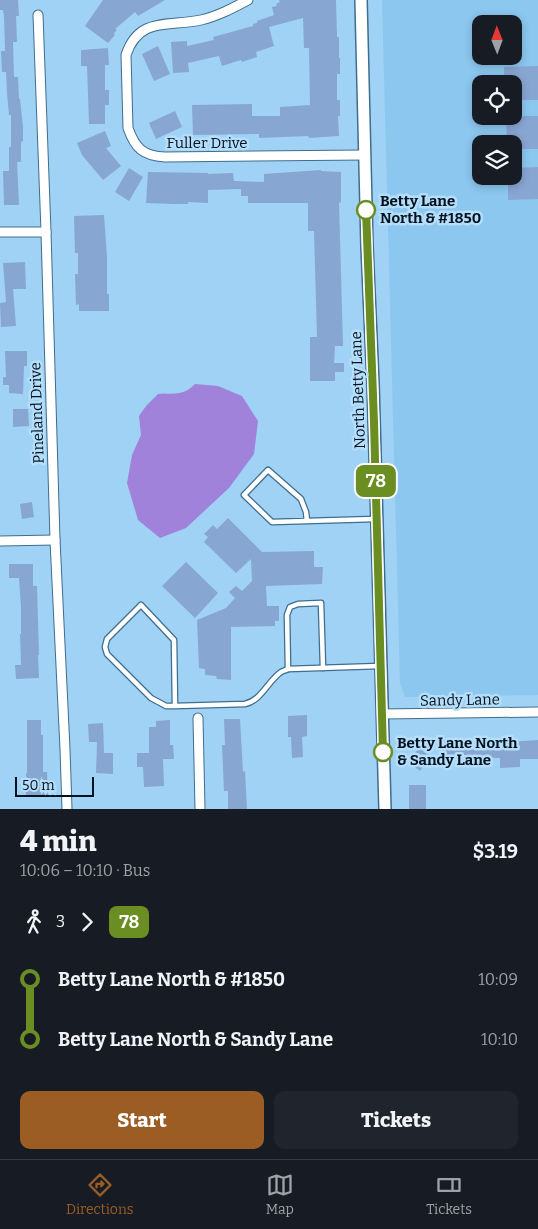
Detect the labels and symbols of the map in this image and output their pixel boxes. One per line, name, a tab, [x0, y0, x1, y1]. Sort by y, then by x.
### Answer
north arrow	[472, 15, 522, 65]
street label: Fuller Drive	[166, 134, 248, 152]
place label: Betty Lane North & #1850	[380, 192, 481, 227]
marker: Betty Lane North & #1850	[356, 200, 376, 220]
street label: North Betty Lane	[347, 331, 369, 449]
street label: Pineland Drive	[26, 362, 48, 464]
line badge: 78	[354, 465, 398, 497]
street label: Sandy Lane	[420, 690, 500, 710]
place label: Betty Lane North & Sandy Lane	[397, 734, 518, 769]
marker: Betty Lane North & Sandy Lane	[373, 742, 393, 762]
scale bar	[15, 774, 94, 797]

